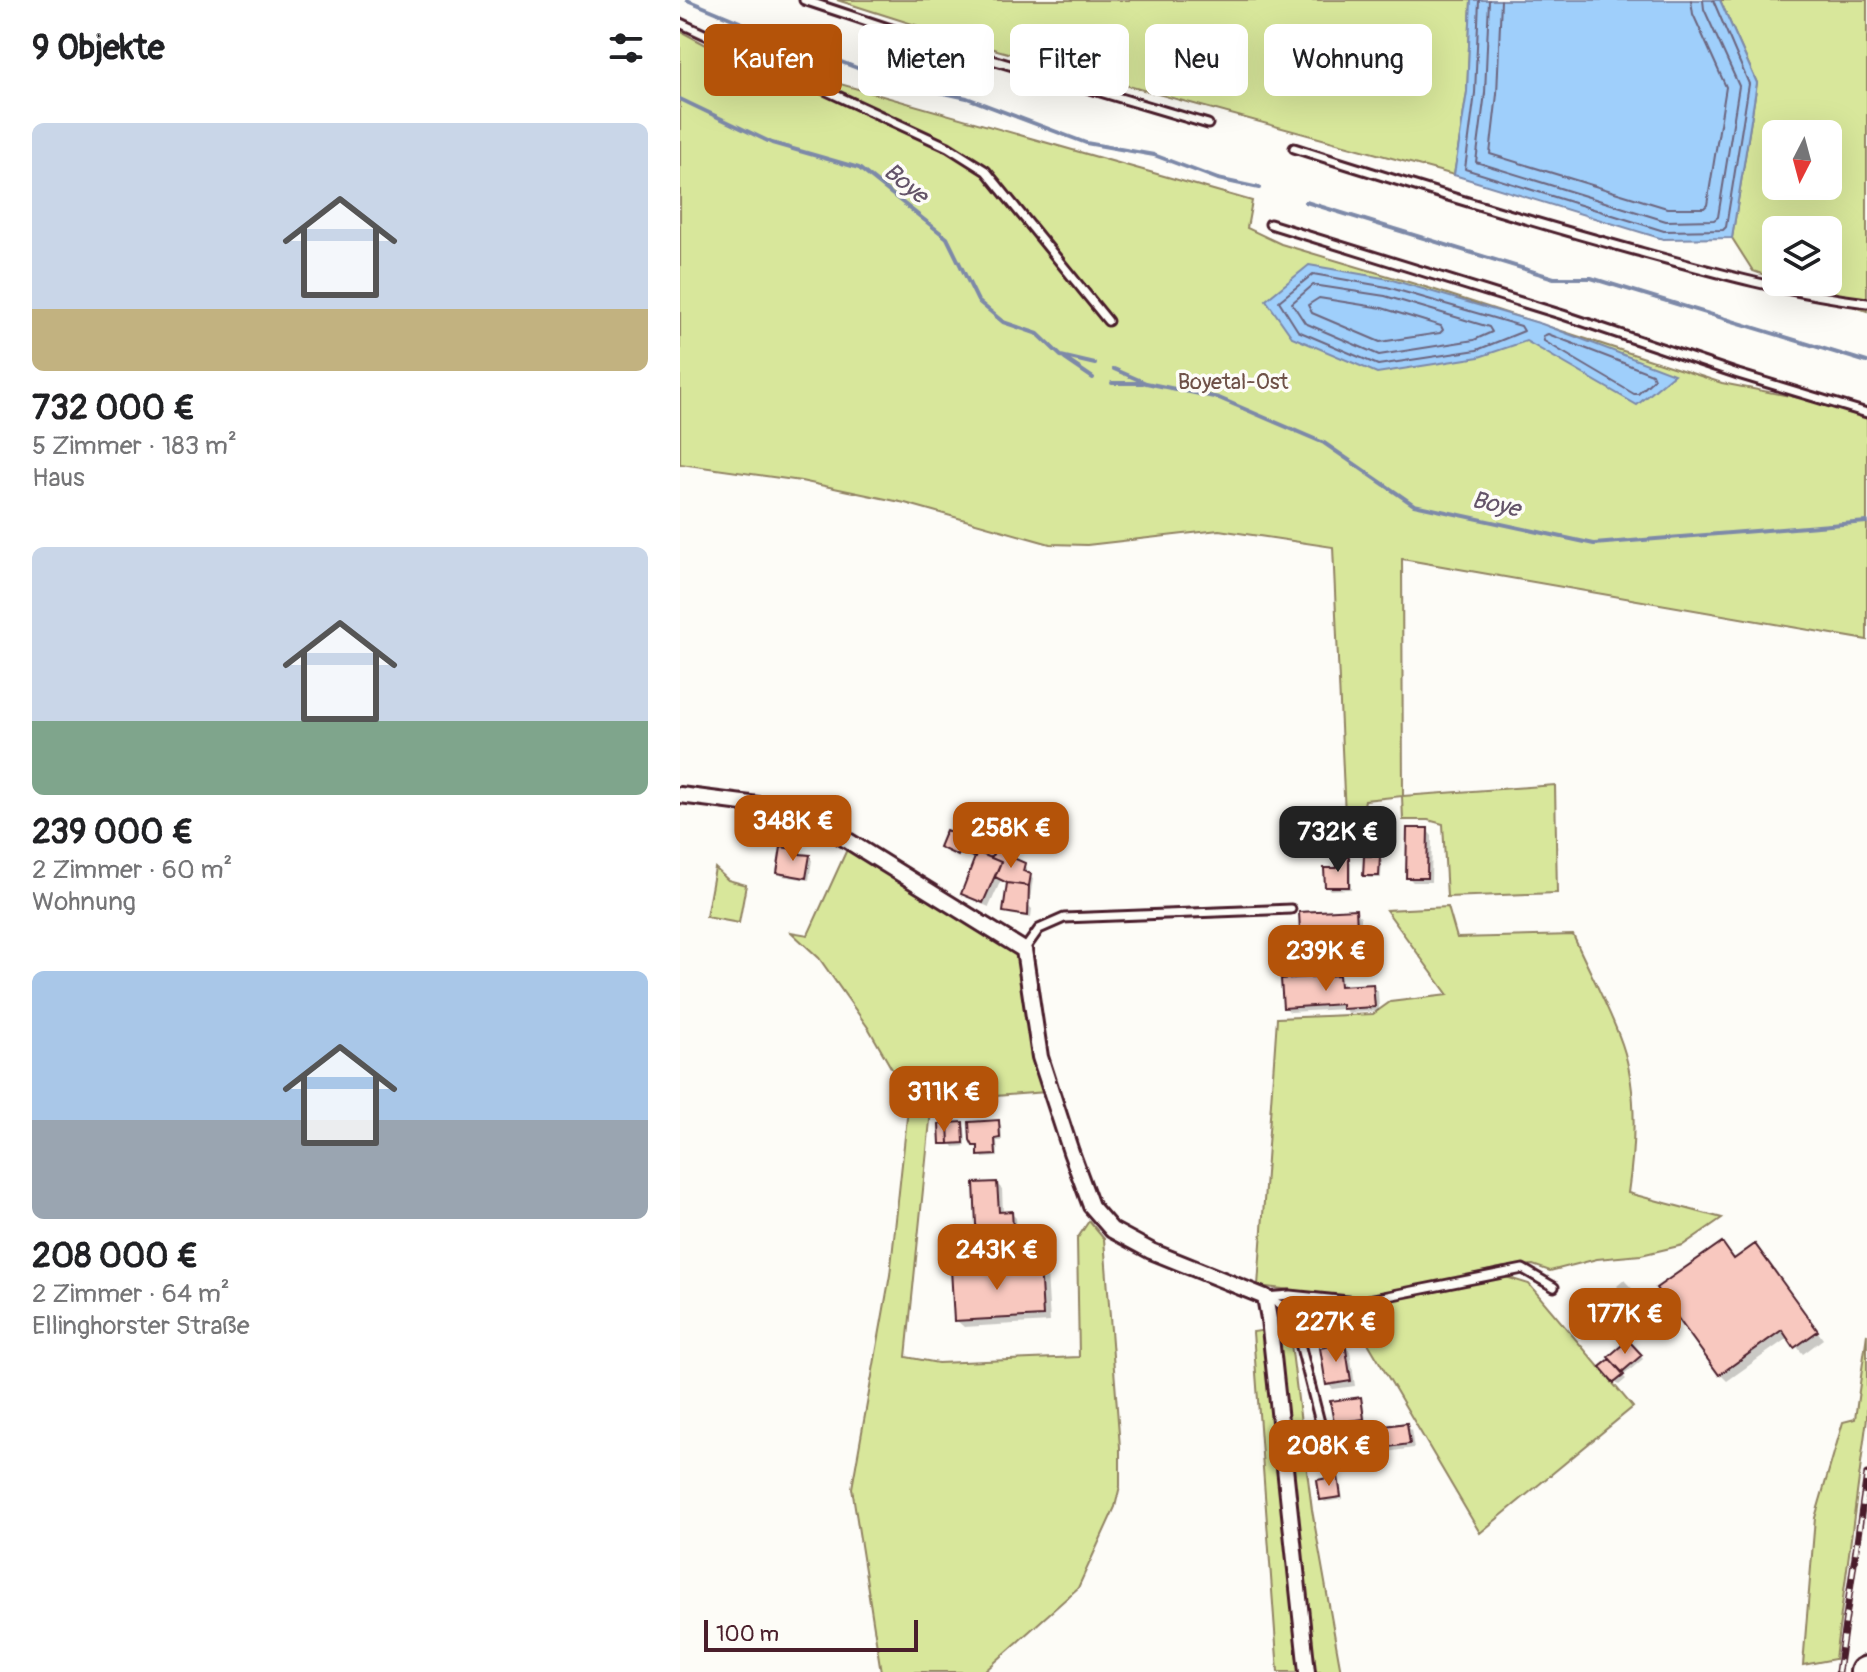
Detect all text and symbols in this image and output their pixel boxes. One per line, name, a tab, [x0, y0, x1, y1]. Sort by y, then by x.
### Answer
chip: Kaufen	[704, 24, 842, 96]
chip: Mieten	[858, 24, 994, 96]
chip: Filter	[1010, 24, 1129, 96]
chip: Neu	[1145, 24, 1248, 96]
chip: Wohnung	[1264, 24, 1432, 96]
icon: filters	[604, 26, 648, 70]
text: 9 Objekte	[32, 27, 164, 70]
north arrow	[1762, 120, 1842, 200]
map controls	[1762, 120, 1842, 296]
water label: Boye	[878, 157, 935, 211]
icon: home	[268, 175, 412, 319]
button: layers	[1762, 216, 1842, 296]
park label: Boyetal-Ost	[1178, 368, 1288, 396]
text: 732 000 €	[32, 387, 195, 430]
text: 5 Zimmer · 183 m²	[32, 430, 237, 462]
text: Haus	[32, 462, 85, 494]
water label: Boye	[1469, 485, 1525, 524]
icon: home	[268, 599, 412, 743]
pin: 348K €	[728, 795, 858, 863]
pin: 258K €	[946, 802, 1076, 870]
text: 348K €	[752, 805, 834, 837]
pin: 732K €	[1273, 806, 1403, 874]
text: 239 000 €	[32, 811, 193, 854]
text: 258K €	[971, 812, 1051, 844]
text: 732K €	[1297, 816, 1379, 848]
text: 2 Zimmer · 60 m²	[32, 854, 232, 886]
text: Wohnung	[32, 886, 136, 918]
pin: 239K €	[1261, 925, 1391, 993]
text: 239K €	[1286, 935, 1366, 967]
icon: home	[268, 1023, 412, 1167]
pin: 311K €	[879, 1066, 1009, 1134]
text: 311K €	[907, 1076, 981, 1108]
pin: 243K €	[932, 1224, 1062, 1292]
text: 243K €	[956, 1234, 1038, 1266]
text: 208 000 €	[32, 1235, 198, 1278]
text: 2 Zimmer · 64 m²	[32, 1278, 230, 1310]
pin: 177K €	[1560, 1288, 1690, 1356]
pin: 227K €	[1271, 1296, 1401, 1364]
text: 177K €	[1587, 1298, 1663, 1330]
text: 227K €	[1295, 1306, 1377, 1338]
text: Ellinghorster Straße	[32, 1310, 250, 1342]
pin: 208K €	[1264, 1420, 1394, 1488]
text: 208K €	[1287, 1430, 1371, 1462]
scale bar	[704, 1616, 918, 1652]
text: 100 m	[716, 1620, 779, 1648]

